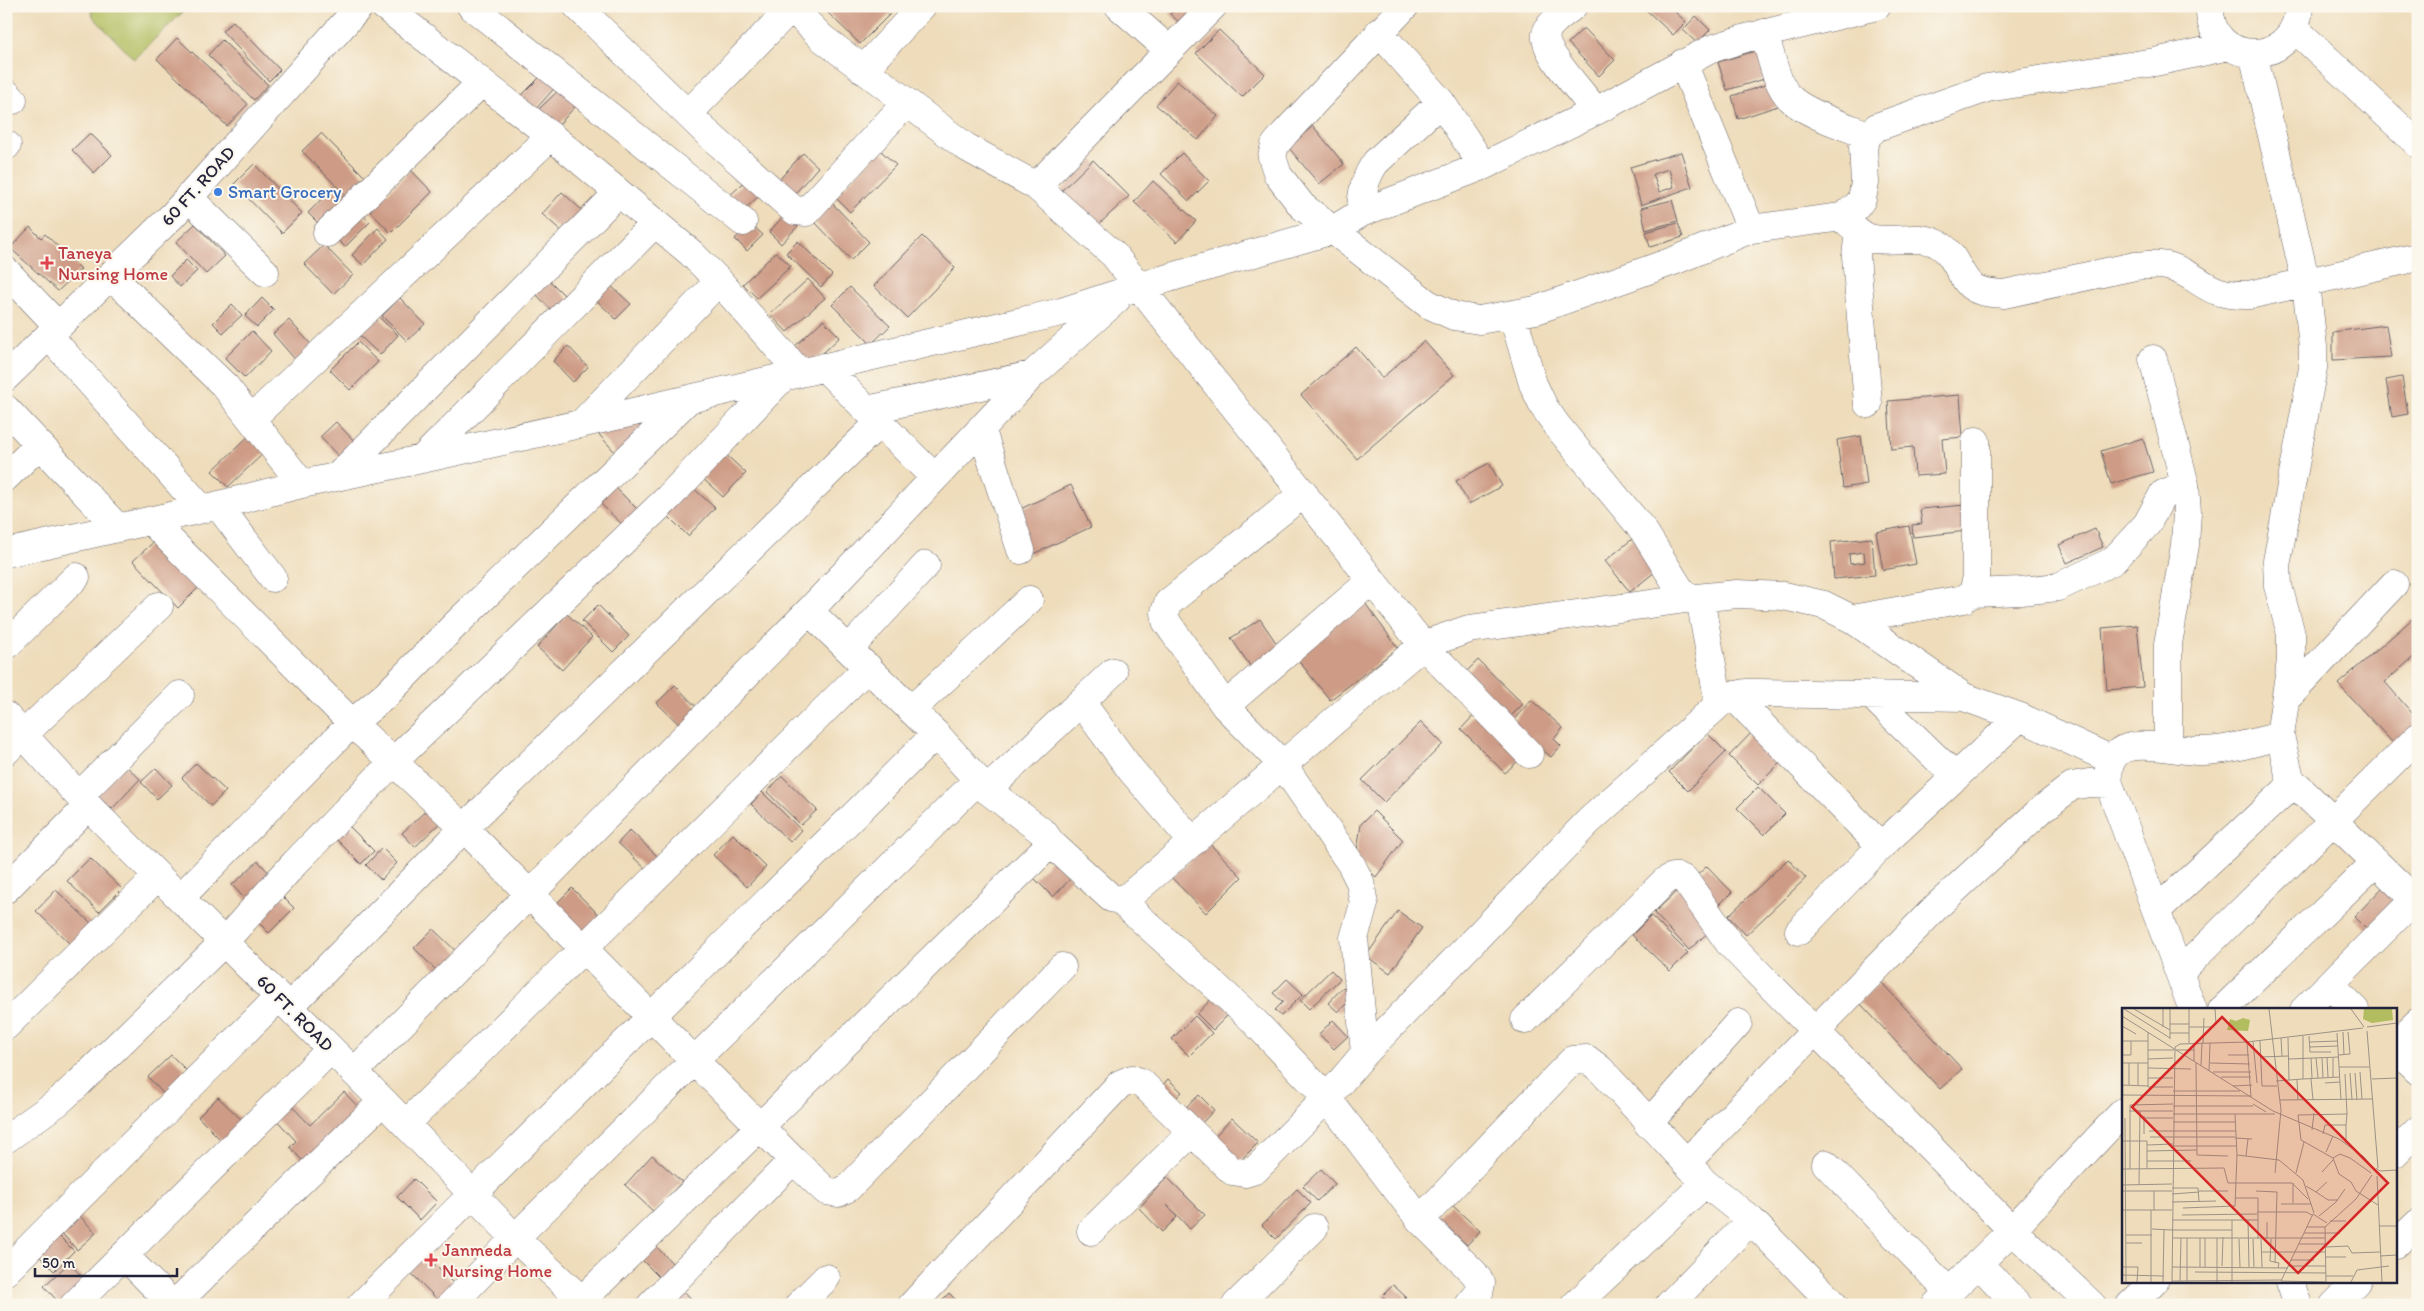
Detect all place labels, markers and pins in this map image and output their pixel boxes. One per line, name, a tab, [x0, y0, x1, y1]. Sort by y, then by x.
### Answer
place label: Smart Grocery	[228, 181, 342, 203]
marker: Smart Grocery	[212, 186, 224, 198]
place label: Taneya Nursing Home	[58, 242, 168, 285]
marker: Taneya Nursing Home	[40, 256, 54, 270]
place label: Janmeda Nursing Home	[442, 1239, 552, 1282]
marker: Janmeda Nursing Home	[424, 1253, 438, 1267]

